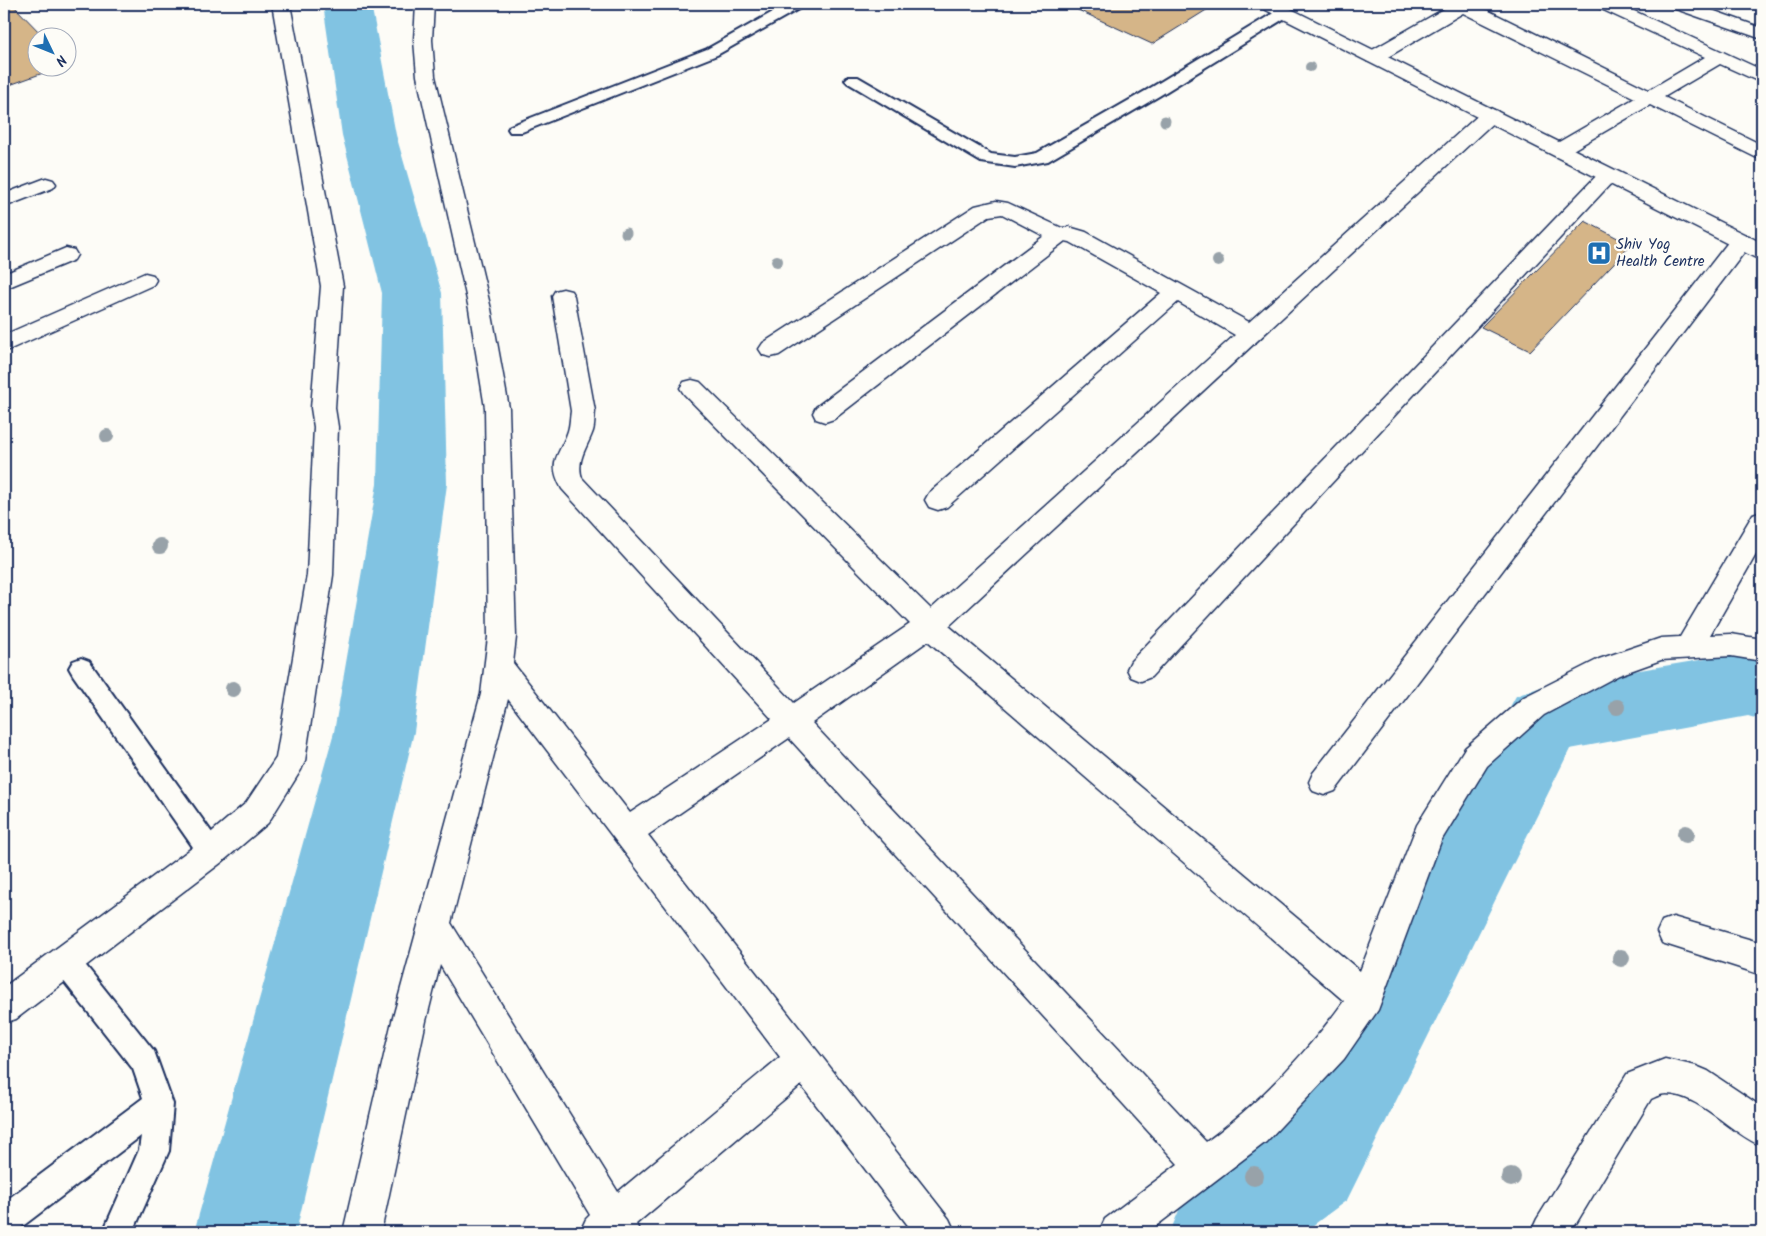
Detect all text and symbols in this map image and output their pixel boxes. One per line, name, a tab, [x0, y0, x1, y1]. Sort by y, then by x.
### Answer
north arrow	[28, 28, 78, 78]
text: N	[50, 49, 72, 71]
place label: Shiv Yog Health Centre	[1616, 233, 1705, 274]
hospital icon: Shiv Yog Health Centre	[1586, 240, 1612, 266]

